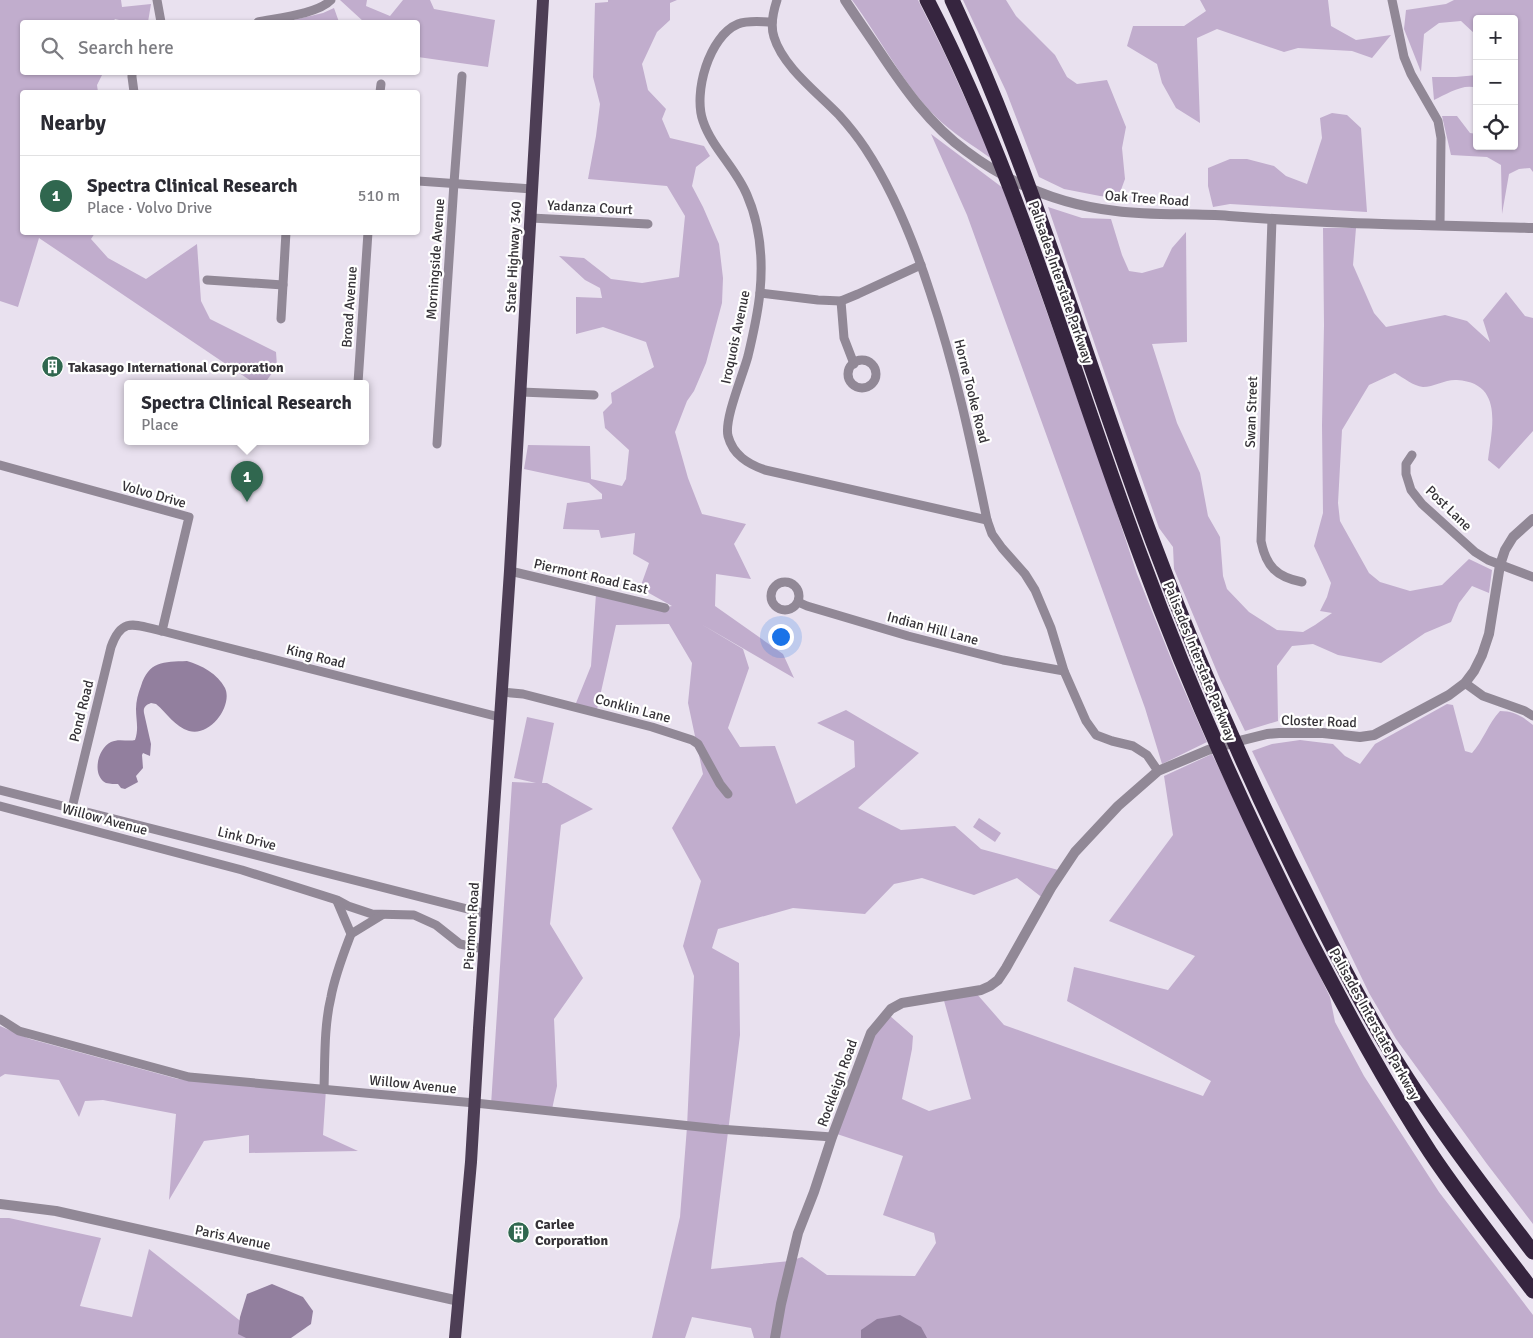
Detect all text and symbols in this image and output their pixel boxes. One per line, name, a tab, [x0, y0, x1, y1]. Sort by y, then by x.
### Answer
map controls	[1473, 15, 1518, 150]
button: +	[1473, 15, 1518, 60]
search box	[20, 20, 420, 75]
icon: search	[38, 34, 66, 62]
text: Search here	[78, 36, 174, 60]
button: −	[1473, 60, 1518, 105]
button: locate	[1473, 105, 1518, 150]
text: Nearby	[40, 110, 106, 136]
text: Spectra Clinical Research	[87, 174, 298, 198]
text: 1	[52, 186, 60, 206]
text: 510 m	[358, 186, 400, 206]
street label: Oak Tree Road	[1104, 187, 1190, 210]
street label: Yadanza Court	[547, 197, 633, 218]
text: Place · Volvo Drive	[87, 198, 212, 218]
street label: Morningside Avenue	[423, 198, 448, 320]
street label: Palisades Interstate Parkway	[1025, 198, 1097, 366]
street label: State Highway 340	[502, 201, 525, 313]
street label: Broad Avenue	[338, 266, 361, 348]
street label: Iroquois Avenue	[717, 289, 754, 386]
street label: Horne Tooke Road	[950, 337, 993, 445]
building icon: Takasago International Corporation	[40, 355, 64, 379]
place label: Takasago International Corporation	[68, 359, 284, 376]
street label: Swan Street	[1242, 376, 1261, 448]
popup	[124, 380, 369, 445]
text: Spectra Clinical Research	[141, 391, 352, 415]
text: Place	[141, 415, 179, 435]
pin: 1	[231, 461, 263, 502]
street label: Volvo Drive	[120, 477, 188, 512]
street label: Post Lane	[1422, 482, 1475, 535]
street label: Piermont Road East	[532, 555, 650, 598]
street label: Palisades Interstate Parkway	[1160, 579, 1240, 744]
street label: Indian Hill Lane	[885, 608, 980, 649]
your location	[768, 624, 794, 650]
street label: King Road	[285, 641, 347, 672]
street label: Pond Road	[66, 679, 97, 744]
street label: Conklin Lane	[593, 690, 673, 727]
street label: Closter Road	[1281, 712, 1357, 731]
street label: Willow Avenue	[60, 800, 149, 839]
street label: Link Drive	[216, 823, 278, 854]
street label: Piermont Road	[460, 882, 483, 970]
street label: Palisades Interstate Parkway	[1326, 945, 1424, 1104]
street label: Rockleigh Road	[814, 1037, 861, 1129]
street label: Willow Avenue	[368, 1071, 457, 1098]
place label: Carlee Corporation	[535, 1216, 608, 1249]
building icon: Carlee Corporation	[507, 1220, 531, 1244]
street label: Paris Avenue	[194, 1221, 272, 1254]

